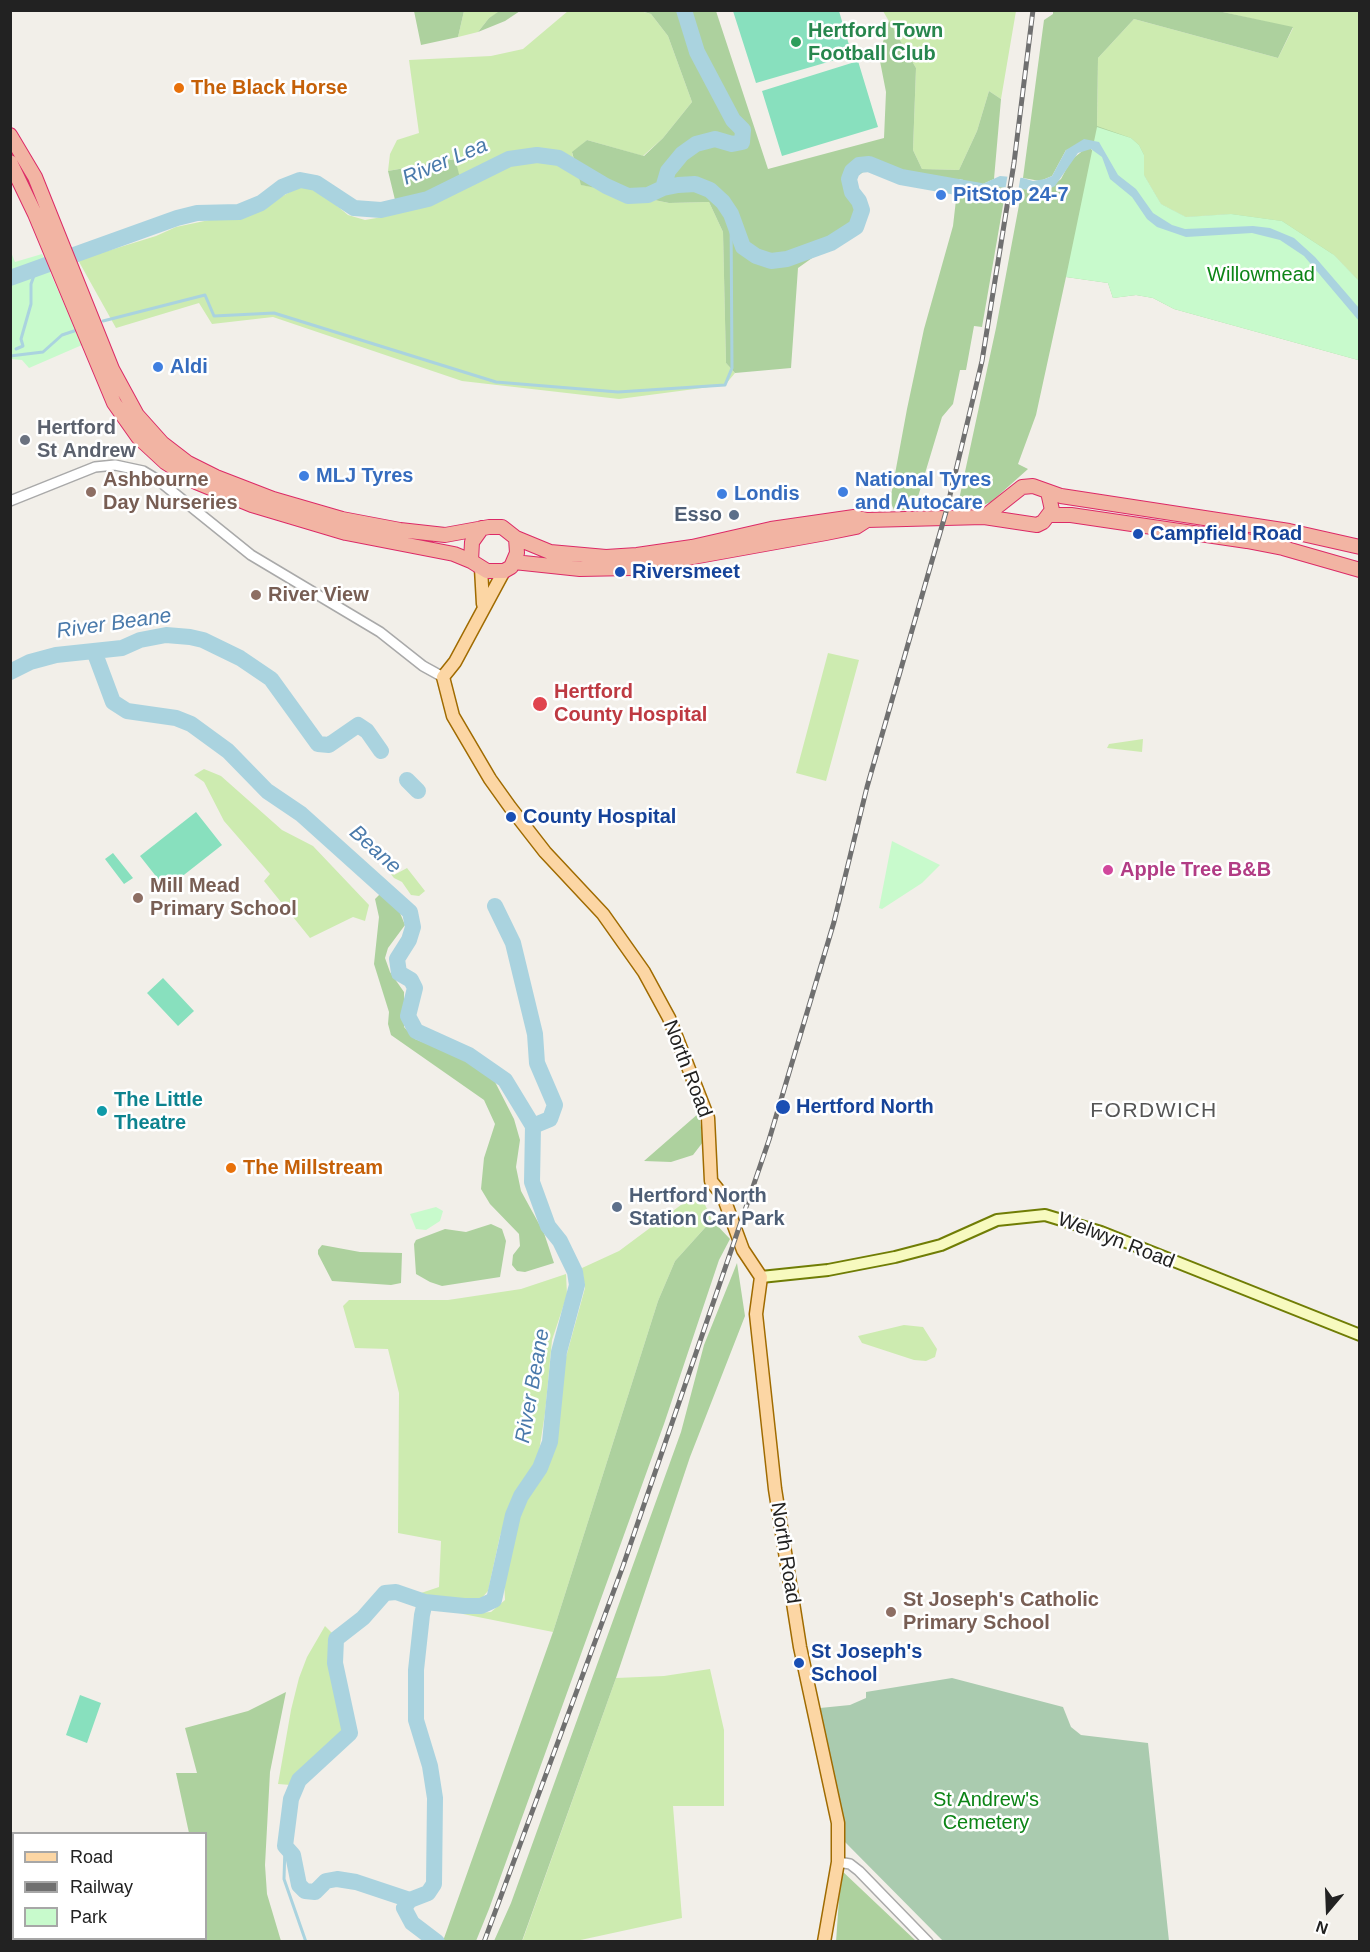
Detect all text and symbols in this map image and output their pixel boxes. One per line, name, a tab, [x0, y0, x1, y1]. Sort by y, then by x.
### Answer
place label: Hertford Town Football Club	[808, 19, 943, 66]
marker: Hertford Town Football Club	[789, 35, 803, 49]
place label: The Black Horse	[191, 76, 348, 100]
marker: The Black Horse	[172, 81, 186, 95]
water label: River Lea	[399, 133, 491, 191]
place label: PitStop 24-7	[953, 183, 1069, 207]
marker: PitStop 24-7	[934, 188, 948, 202]
park label: Willowmead	[1207, 263, 1315, 287]
place label: Aldi	[170, 355, 208, 379]
marker: Aldi	[151, 360, 165, 374]
place label: Hertford St Andrew	[37, 416, 136, 463]
marker: Hertford St Andrew	[18, 433, 32, 447]
place label: MLJ Tyres	[316, 464, 413, 488]
place label: Ashbourne Day Nurseries	[103, 468, 238, 515]
place label: National Tyres and Autocare	[855, 468, 991, 515]
marker: MLJ Tyres	[297, 469, 311, 483]
place label: Londis	[734, 482, 800, 506]
marker: Ashbourne Day Nurseries	[84, 485, 98, 499]
marker: National Tyres and Autocare	[836, 485, 850, 499]
marker: Londis	[715, 487, 729, 501]
place label: Esso	[674, 503, 722, 527]
marker: Esso	[727, 508, 741, 522]
place label: Campfield Road	[1150, 522, 1302, 546]
marker: Campfield Road	[1131, 527, 1145, 541]
place label: Riversmeet	[632, 560, 740, 584]
marker: Riversmeet	[613, 565, 627, 579]
place label: River View	[268, 583, 369, 607]
marker: River View	[249, 588, 263, 602]
water label: River Beane	[55, 603, 173, 645]
place label: Hertford County Hospital	[554, 680, 707, 727]
marker: Hertford County Hospital	[531, 695, 549, 713]
place label: County Hospital	[523, 805, 676, 829]
marker: County Hospital	[504, 810, 518, 824]
water label: Beane	[344, 820, 406, 880]
place label: Apple Tree B&B	[1120, 858, 1271, 882]
marker: Apple Tree B&B	[1101, 863, 1115, 877]
place label: Mill Mead Primary School	[150, 874, 297, 921]
marker: Mill Mead Primary School	[131, 891, 145, 905]
street label: North Road	[657, 1017, 717, 1121]
place label: The Little Theatre	[114, 1088, 203, 1135]
place label: Hertford North	[796, 1095, 934, 1119]
marker: Hertford North	[774, 1098, 792, 1116]
district label: FORDWICH	[1090, 1098, 1218, 1124]
marker: The Little Theatre	[95, 1104, 109, 1118]
place label: The Millstream	[243, 1156, 383, 1180]
marker: The Millstream	[224, 1161, 238, 1175]
place label: Hertford North Station Car Park	[629, 1184, 785, 1231]
marker: Hertford North Station Car Park	[610, 1200, 624, 1214]
street label: Welwyn Road	[1054, 1208, 1178, 1274]
water label: River Beane	[511, 1327, 555, 1445]
street label: North Road	[765, 1501, 805, 1605]
place label: St Joseph's Catholic Primary School	[903, 1588, 1099, 1635]
marker: St Joseph's Catholic Primary School	[884, 1605, 898, 1619]
place label: St Joseph's School	[811, 1640, 922, 1687]
marker: St Joseph's School	[792, 1656, 806, 1670]
park label: St Andrew's Cemetery	[933, 1788, 1039, 1835]
legend	[12, 1832, 207, 1940]
text: Road	[70, 1847, 113, 1867]
text: Railway	[70, 1877, 133, 1897]
north arrow	[1298, 1880, 1358, 1940]
text: Park	[70, 1907, 107, 1927]
text: N	[1314, 1918, 1330, 1937]

